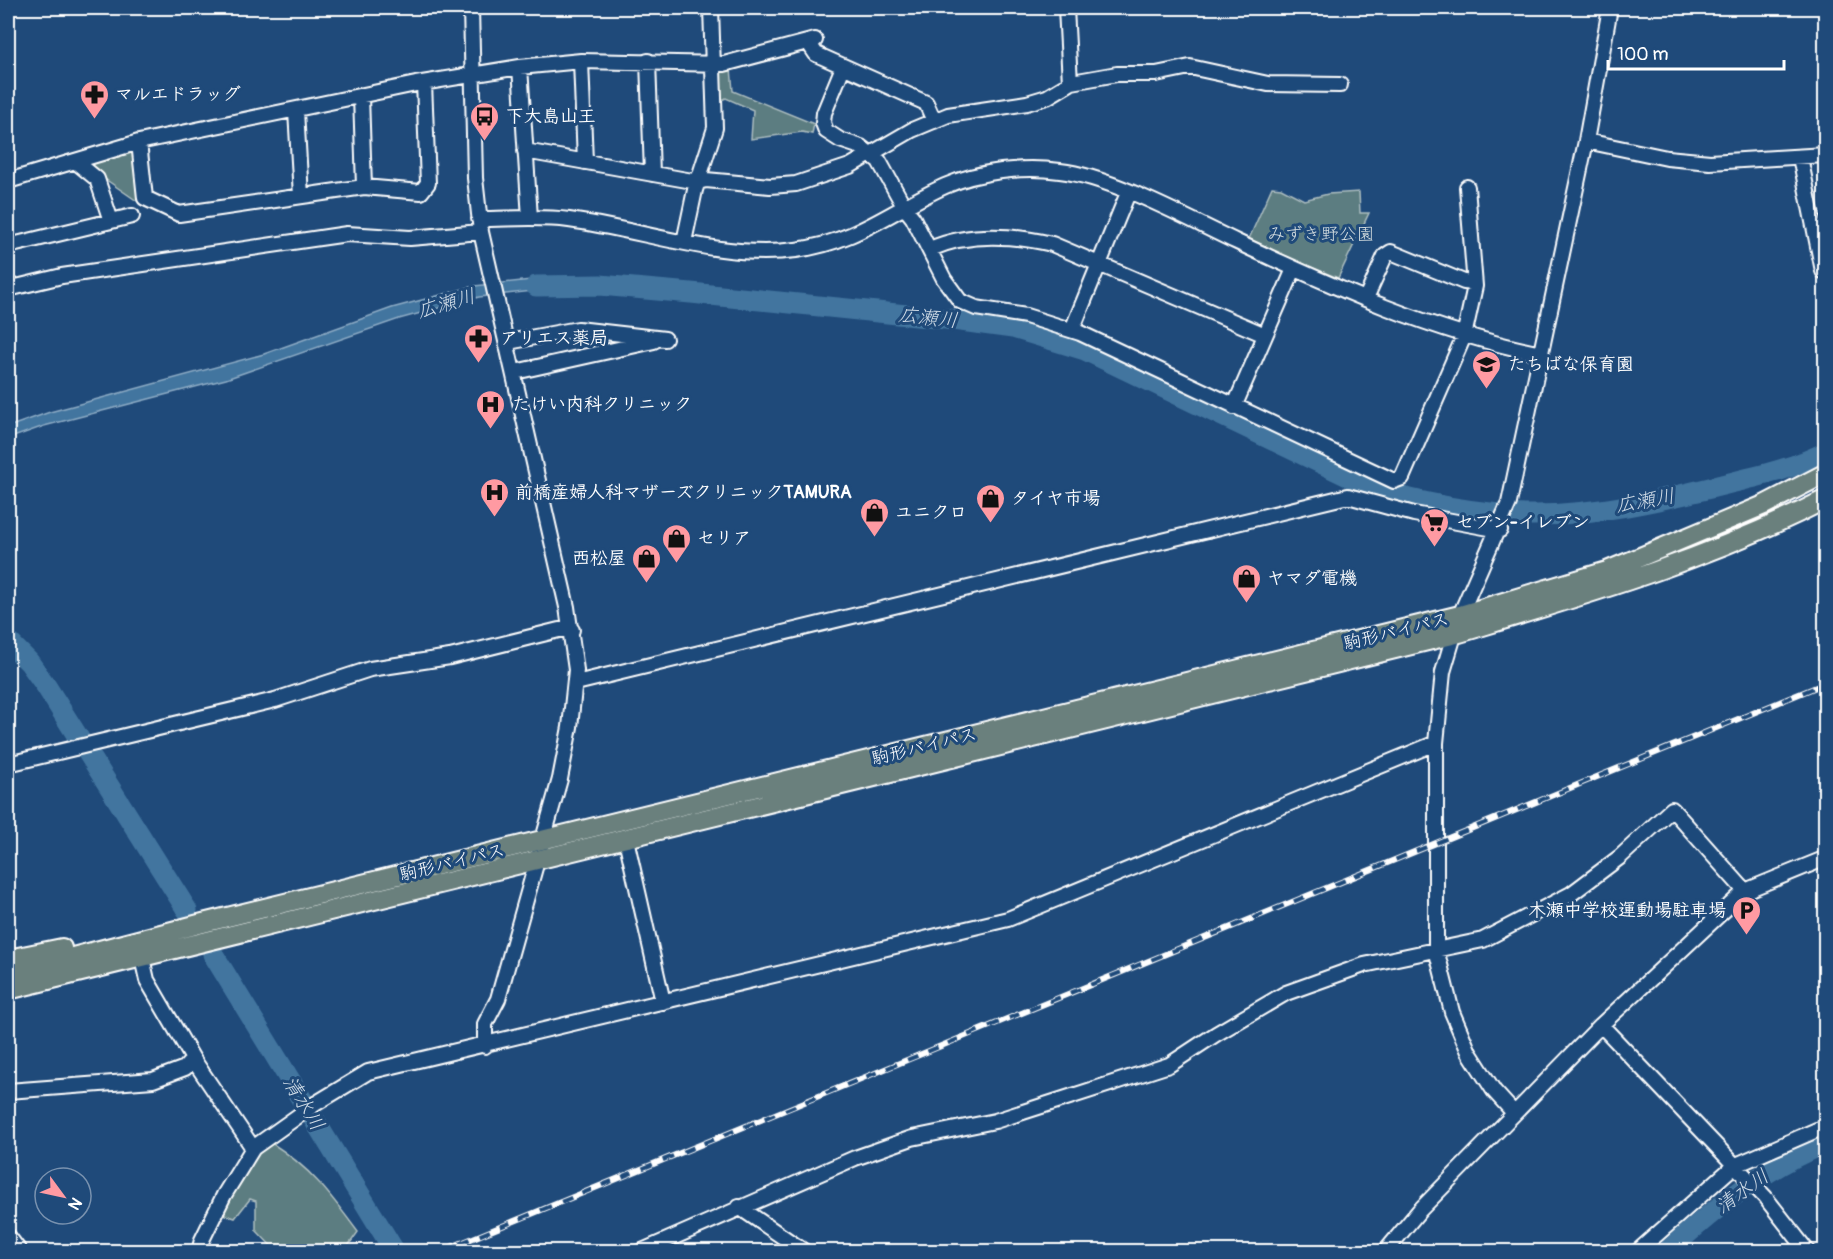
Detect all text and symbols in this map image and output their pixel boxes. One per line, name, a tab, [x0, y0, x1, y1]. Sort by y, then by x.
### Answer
scale bar	[1608, 33, 1784, 71]
text: 100 m	[1617, 43, 1669, 66]
pharmacy icon: マルエドラッグ	[78, 78, 110, 120]
place label: マルエドラッグ	[115, 83, 241, 106]
bus stop icon: 下大島山王	[469, 100, 501, 142]
place label: 下大島山王	[506, 105, 596, 128]
park label: みずき野公園	[1267, 223, 1375, 246]
water label: 広瀬川	[414, 283, 478, 324]
water label: 広瀬川	[897, 302, 959, 333]
pharmacy icon: アリエス薬局	[463, 322, 495, 364]
place label: アリエス薬局	[500, 327, 608, 350]
school or university icon: たちばな保育園	[1471, 348, 1503, 390]
place label: たちばな保育園	[1508, 353, 1634, 376]
hospital icon: たけい内科クリニック	[475, 388, 507, 430]
place label: たけい内科クリニック	[512, 393, 692, 416]
hospital icon: 前橋産婦人科マザーズクリニックTAMURA	[478, 476, 510, 518]
place label: 前橋産婦人科マザーズクリニックTAMURA	[515, 481, 852, 504]
shop icon: タイヤ市場	[974, 482, 1006, 524]
water label: 広瀬川	[1613, 483, 1677, 518]
place label: タイヤ市場	[1011, 487, 1100, 510]
shop icon: ユニクロ	[858, 496, 890, 538]
place label: ユニクロ	[895, 501, 967, 524]
supermarket icon: セブン-イレブン	[1419, 506, 1451, 548]
place label: セブン-イレブン	[1456, 511, 1590, 534]
shop icon: セリア	[660, 522, 692, 564]
place label: セリア	[697, 527, 751, 550]
shop icon: 西松屋	[631, 542, 663, 584]
place label: 西松屋	[572, 547, 626, 570]
shop icon: ヤマダ電機	[1230, 562, 1262, 604]
place label: ヤマダ電機	[1267, 567, 1357, 590]
street label: 駒形バイパス	[1341, 607, 1451, 656]
street label: 駒形バイパス	[869, 722, 979, 771]
street label: 駒形バイパス	[397, 838, 507, 887]
parking icon: 木瀬中学校運動場駐車場	[1731, 894, 1763, 936]
place label: 木瀬中学校運動場駐車場	[1528, 899, 1726, 922]
water label: 清水川	[277, 1071, 330, 1135]
water label: 清水川	[1711, 1164, 1774, 1219]
north arrow	[33, 1166, 93, 1226]
text: N	[63, 1194, 86, 1214]

